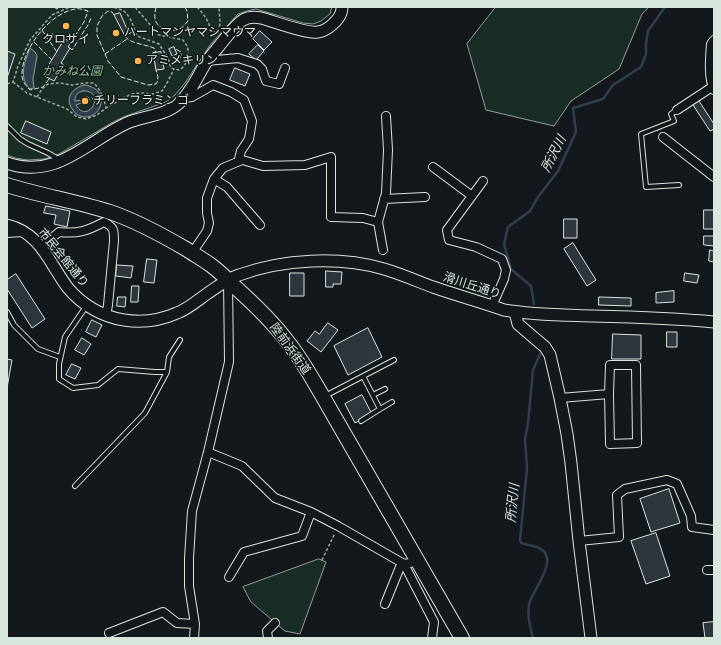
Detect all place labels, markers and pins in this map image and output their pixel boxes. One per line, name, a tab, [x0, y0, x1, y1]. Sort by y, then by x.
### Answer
marker: クロサイ	[61, 21, 71, 31]
place label: ハートマンヤマシマウマ	[124, 26, 256, 40]
marker: ハートマンヤマシマウマ	[111, 28, 121, 38]
place label: クロサイ	[42, 33, 90, 47]
place label: アミメキリン	[146, 54, 218, 68]
marker: アミメキリン	[133, 56, 143, 66]
place label: チリーフラミンゴ	[93, 94, 189, 108]
marker: チリーフラミンゴ	[80, 96, 90, 106]

